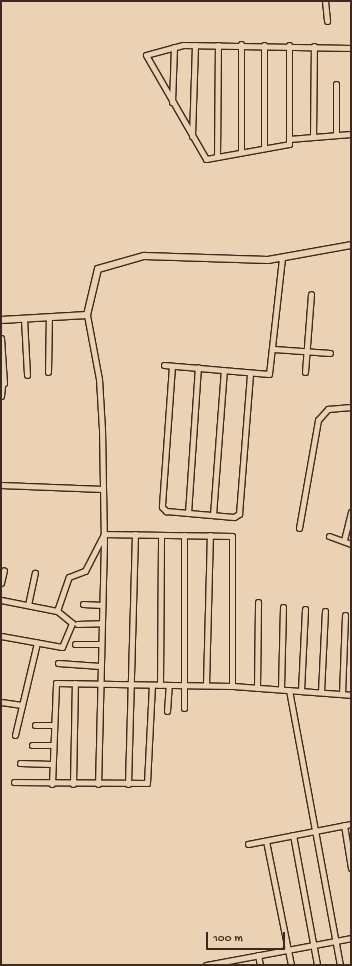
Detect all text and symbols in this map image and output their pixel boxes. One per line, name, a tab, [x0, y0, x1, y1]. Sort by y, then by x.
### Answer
scale bar	[208, 924, 287, 950]
text: 100 m	[213, 932, 243, 946]

